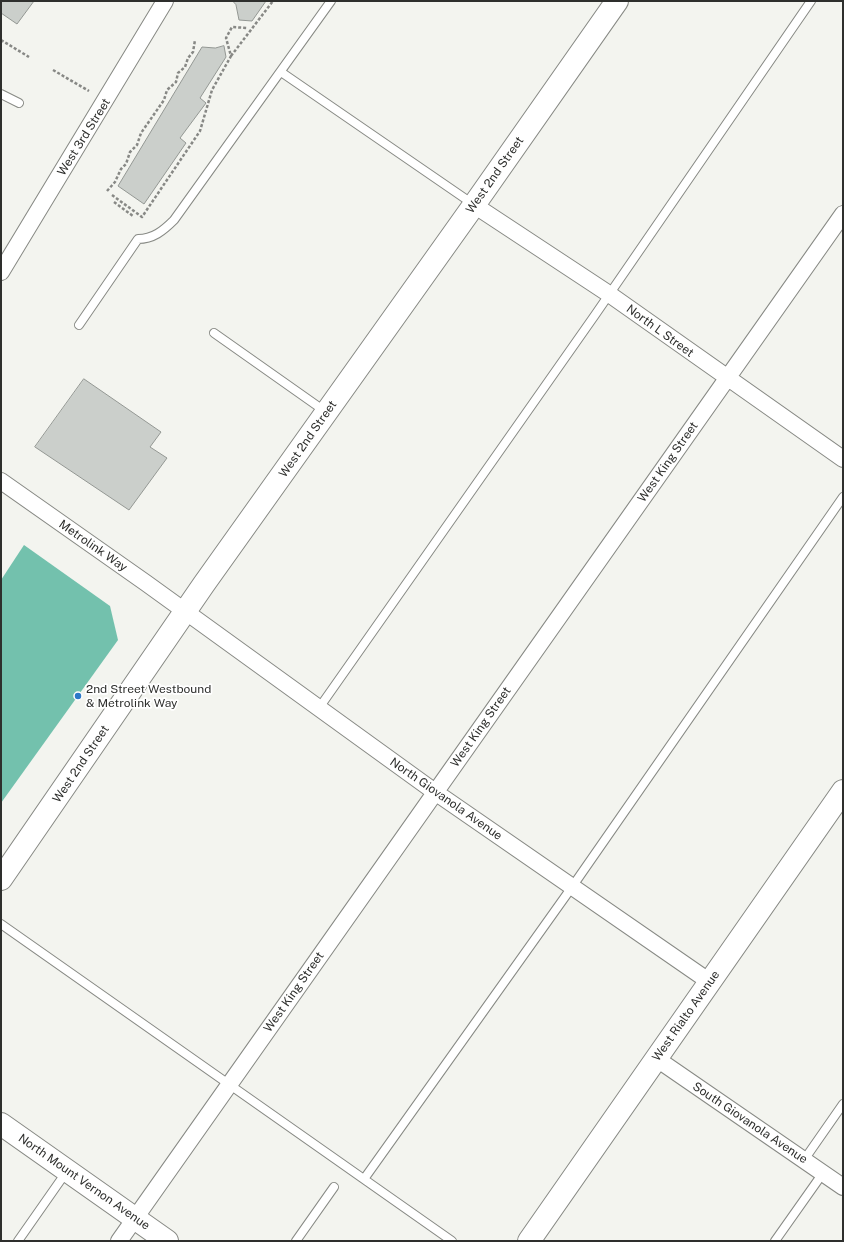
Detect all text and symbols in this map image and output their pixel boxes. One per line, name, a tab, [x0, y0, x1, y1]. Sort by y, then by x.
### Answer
street label: West 3rd Street	[54, 96, 114, 178]
street label: West 2nd Street	[463, 134, 527, 216]
street label: North L Street	[624, 302, 696, 360]
street label: West 2nd Street	[276, 398, 340, 480]
street label: West King Street	[635, 419, 701, 505]
street label: Metrolink Way	[56, 517, 130, 575]
place label: 2nd Street Westbound & Metrolink Way	[86, 682, 211, 710]
street label: West King Street	[448, 684, 514, 770]
marker: 2nd Street Westbound & Metrolink Way	[73, 691, 83, 701]
street label: West 2nd Street	[50, 723, 112, 805]
street label: North Giovanola Avenue	[387, 755, 505, 843]
street label: West King Street	[261, 949, 327, 1035]
street label: West Rialto Avenue	[649, 968, 723, 1064]
street label: South Giovanola Avenue	[690, 1079, 810, 1167]
street label: North Mount Vernon Avenue	[16, 1131, 152, 1233]

